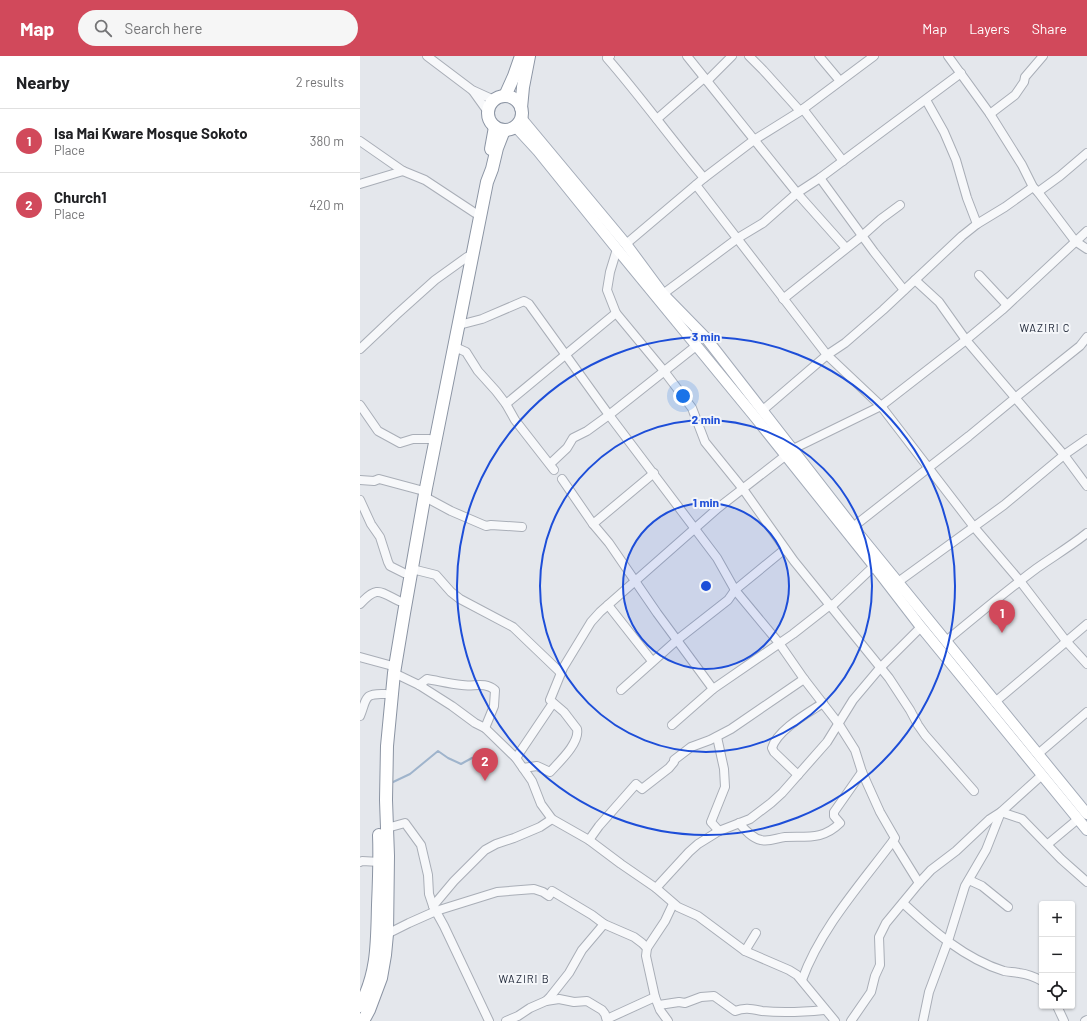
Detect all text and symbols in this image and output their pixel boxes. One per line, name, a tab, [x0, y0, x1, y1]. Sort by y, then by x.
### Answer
search box	[78, 10, 358, 46]
text: Map	[20, 17, 54, 40]
icon: search	[92, 17, 114, 39]
text: Search here	[124, 19, 202, 37]
text: Map	[922, 20, 947, 37]
text: Layers	[969, 20, 1010, 37]
text: Share	[1032, 20, 1067, 37]
text: Nearby	[16, 72, 70, 92]
text: 2 results	[296, 74, 344, 90]
text: Isa Mai Kware Mosque Sokoto	[54, 124, 248, 142]
text: 1	[27, 133, 31, 149]
text: 380 m	[310, 133, 344, 149]
text: Place	[54, 142, 85, 158]
text: Church1	[54, 188, 107, 206]
text: 2	[25, 197, 33, 213]
text: 420 m	[309, 197, 344, 213]
text: Place	[54, 206, 85, 222]
district label: WAZIRI C	[1020, 321, 1070, 334]
text: 3 min	[692, 329, 720, 343]
your location	[673, 386, 693, 406]
text: 2 min	[692, 412, 720, 426]
text: 1 min	[693, 495, 719, 509]
centre of rings	[699, 579, 713, 593]
pin: 1	[989, 600, 1015, 633]
pin: 2	[472, 748, 498, 781]
map controls	[1039, 901, 1075, 1009]
button: +	[1039, 901, 1075, 937]
button: −	[1039, 937, 1075, 973]
district label: WAZIRI B	[498, 972, 550, 985]
button: locate	[1039, 973, 1075, 1009]

